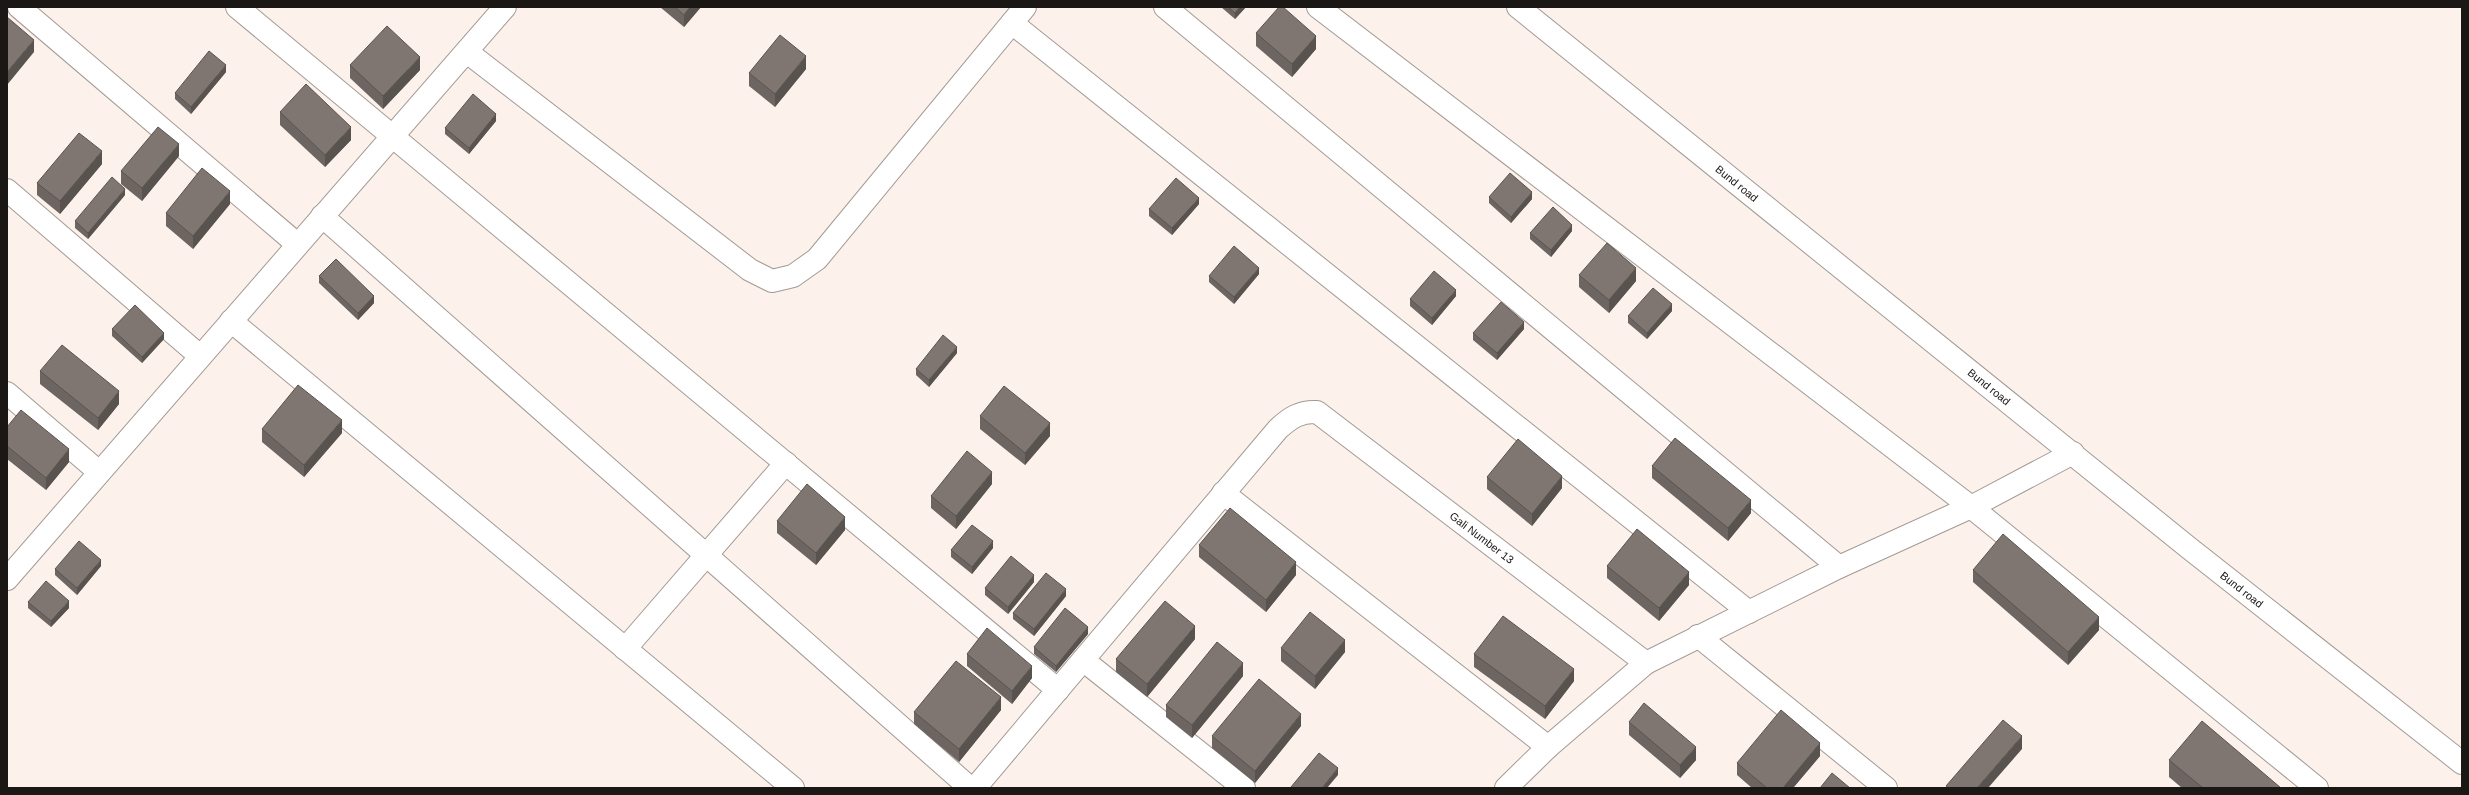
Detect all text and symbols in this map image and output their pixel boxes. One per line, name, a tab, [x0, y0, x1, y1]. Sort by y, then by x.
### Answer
street label: Bund road	[1713, 163, 1760, 204]
street label: Bund road	[1965, 366, 2013, 407]
street label: Gali Number 13	[1448, 510, 1516, 566]
street label: Bund road	[2218, 569, 2265, 610]

